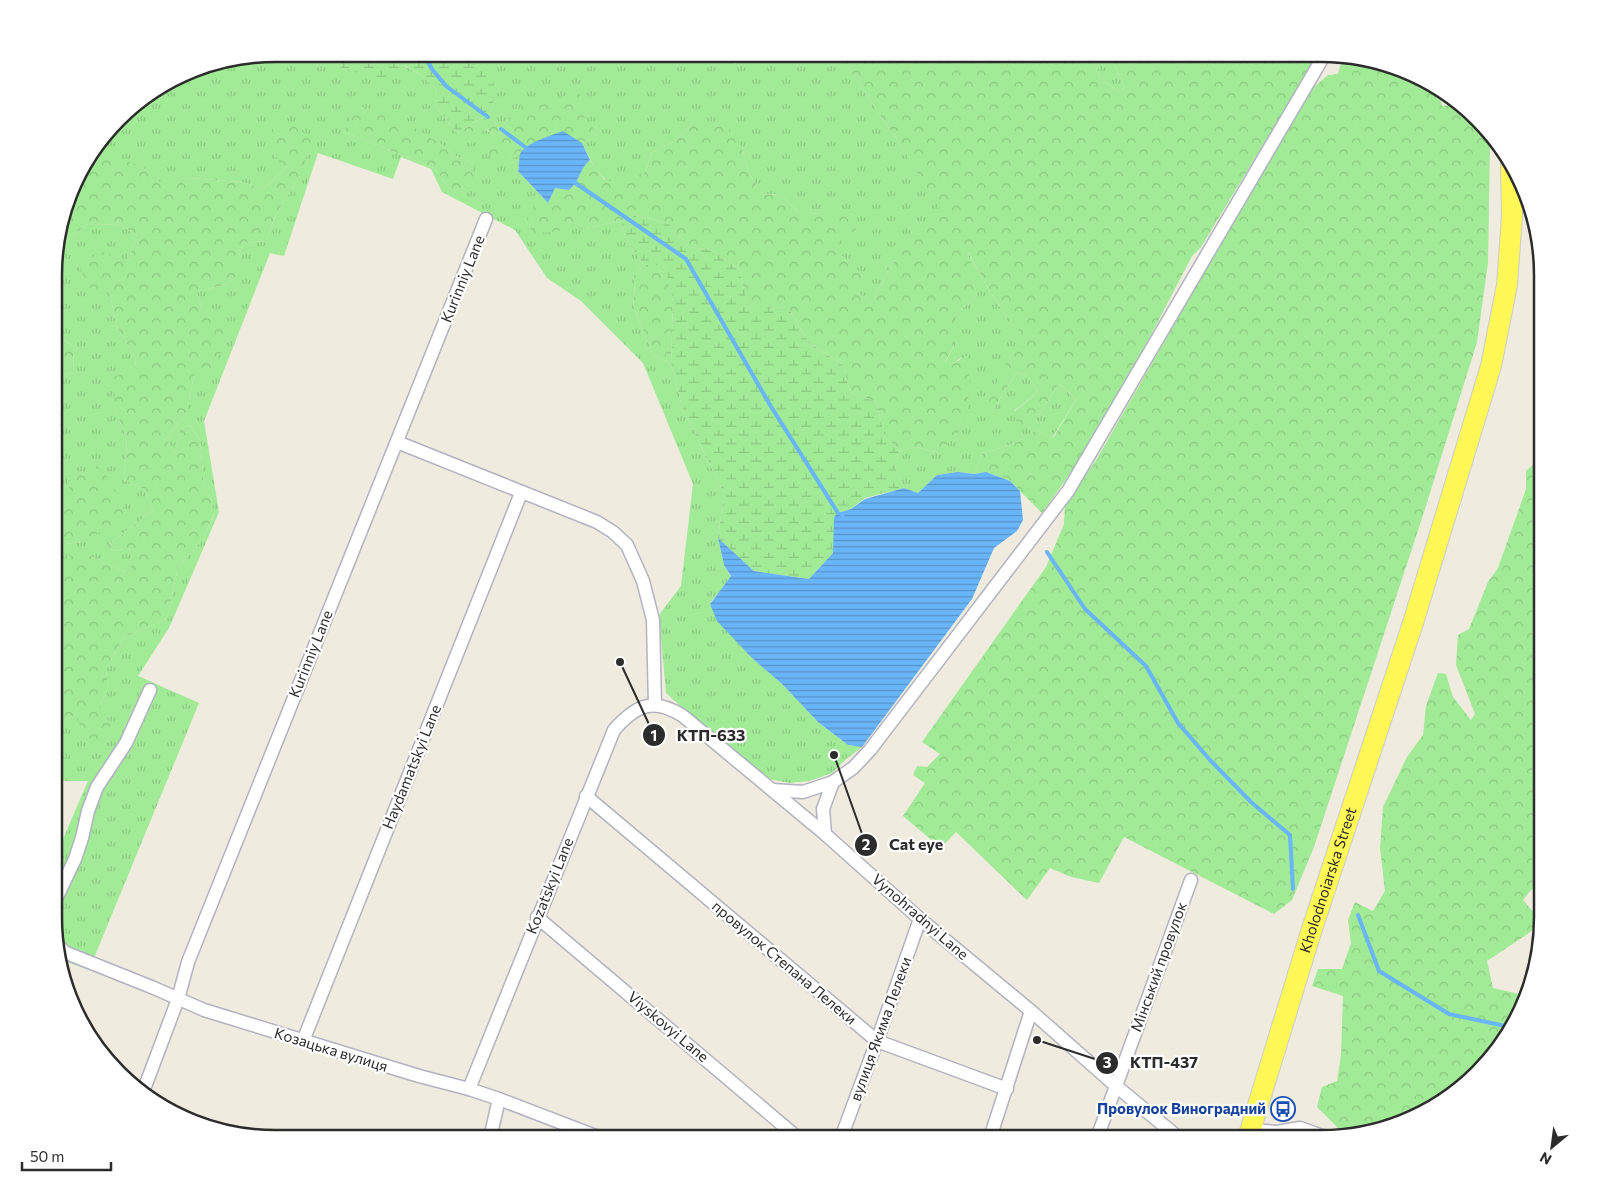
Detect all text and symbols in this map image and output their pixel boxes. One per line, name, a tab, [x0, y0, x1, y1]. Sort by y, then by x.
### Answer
street label: Kurinniy Lane	[436, 232, 488, 325]
street label: Kurinniy Lane	[284, 607, 336, 700]
street label: Haydamatskyi Lane	[378, 702, 444, 831]
callout: КТП-633	[641, 720, 755, 751]
text: КТП-633	[677, 725, 745, 744]
text: 1	[651, 726, 657, 744]
street label: Kholodnoiarska Street	[1295, 805, 1360, 955]
callout: Cat eye	[854, 829, 953, 860]
text: Cat eye	[889, 834, 943, 853]
street label: Kozatskyi Lane	[522, 835, 577, 936]
text: 2	[862, 835, 870, 853]
street label: Vynohradnyi Lane	[869, 869, 973, 963]
street label: провулок Степана Лелеки	[709, 897, 860, 1028]
street label: Мінський провулок	[1126, 899, 1190, 1034]
street label: вулиця Якима Лелеки	[846, 954, 915, 1103]
street label: Viyskovyi Lane	[624, 987, 713, 1065]
street label: Козацька вулиця	[272, 1023, 390, 1075]
callout: КТП-437	[1095, 1047, 1208, 1078]
text: КТП-437	[1130, 1052, 1198, 1071]
text: 3	[1103, 1053, 1112, 1071]
bus stop icon: Провулок Виноградний	[1270, 1096, 1296, 1122]
place label: Провулок Виноградний	[1097, 1099, 1266, 1117]
north arrow	[1527, 1122, 1577, 1172]
scale bar	[22, 1140, 111, 1172]
text: 50 m	[30, 1147, 64, 1165]
text: N	[1537, 1149, 1554, 1169]

